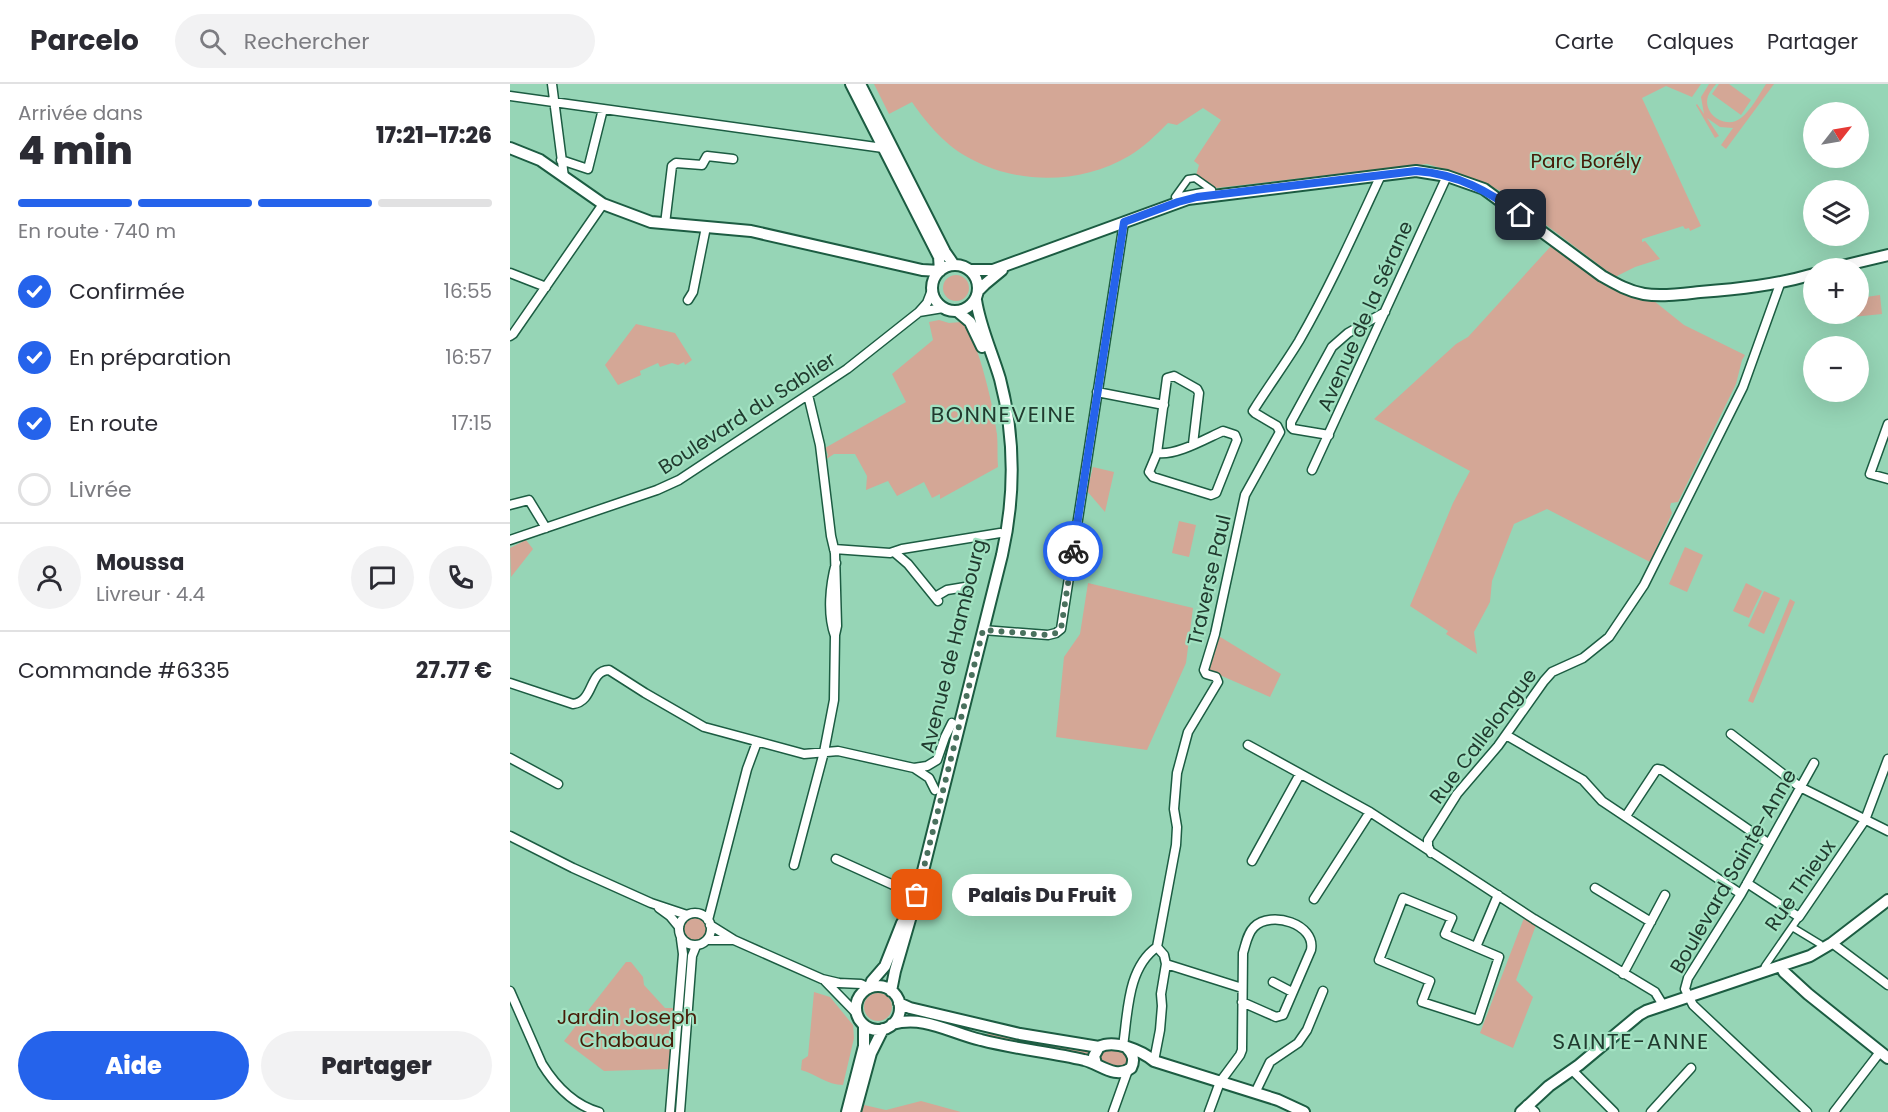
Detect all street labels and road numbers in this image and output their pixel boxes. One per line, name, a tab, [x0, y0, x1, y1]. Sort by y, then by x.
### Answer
street label: Avenue de la Sérane	[1310, 216, 1420, 416]
street label: Boulevard du Sablier	[653, 345, 841, 481]
street label: Traverse Paul	[1180, 512, 1238, 648]
street label: Avenue de Hambourg	[913, 536, 993, 756]
street label: Rue Callelongue	[1423, 662, 1543, 810]
street label: Boulevard Sainte-Anne	[1663, 764, 1803, 978]
street label: Rue Thieux	[1758, 833, 1842, 936]

